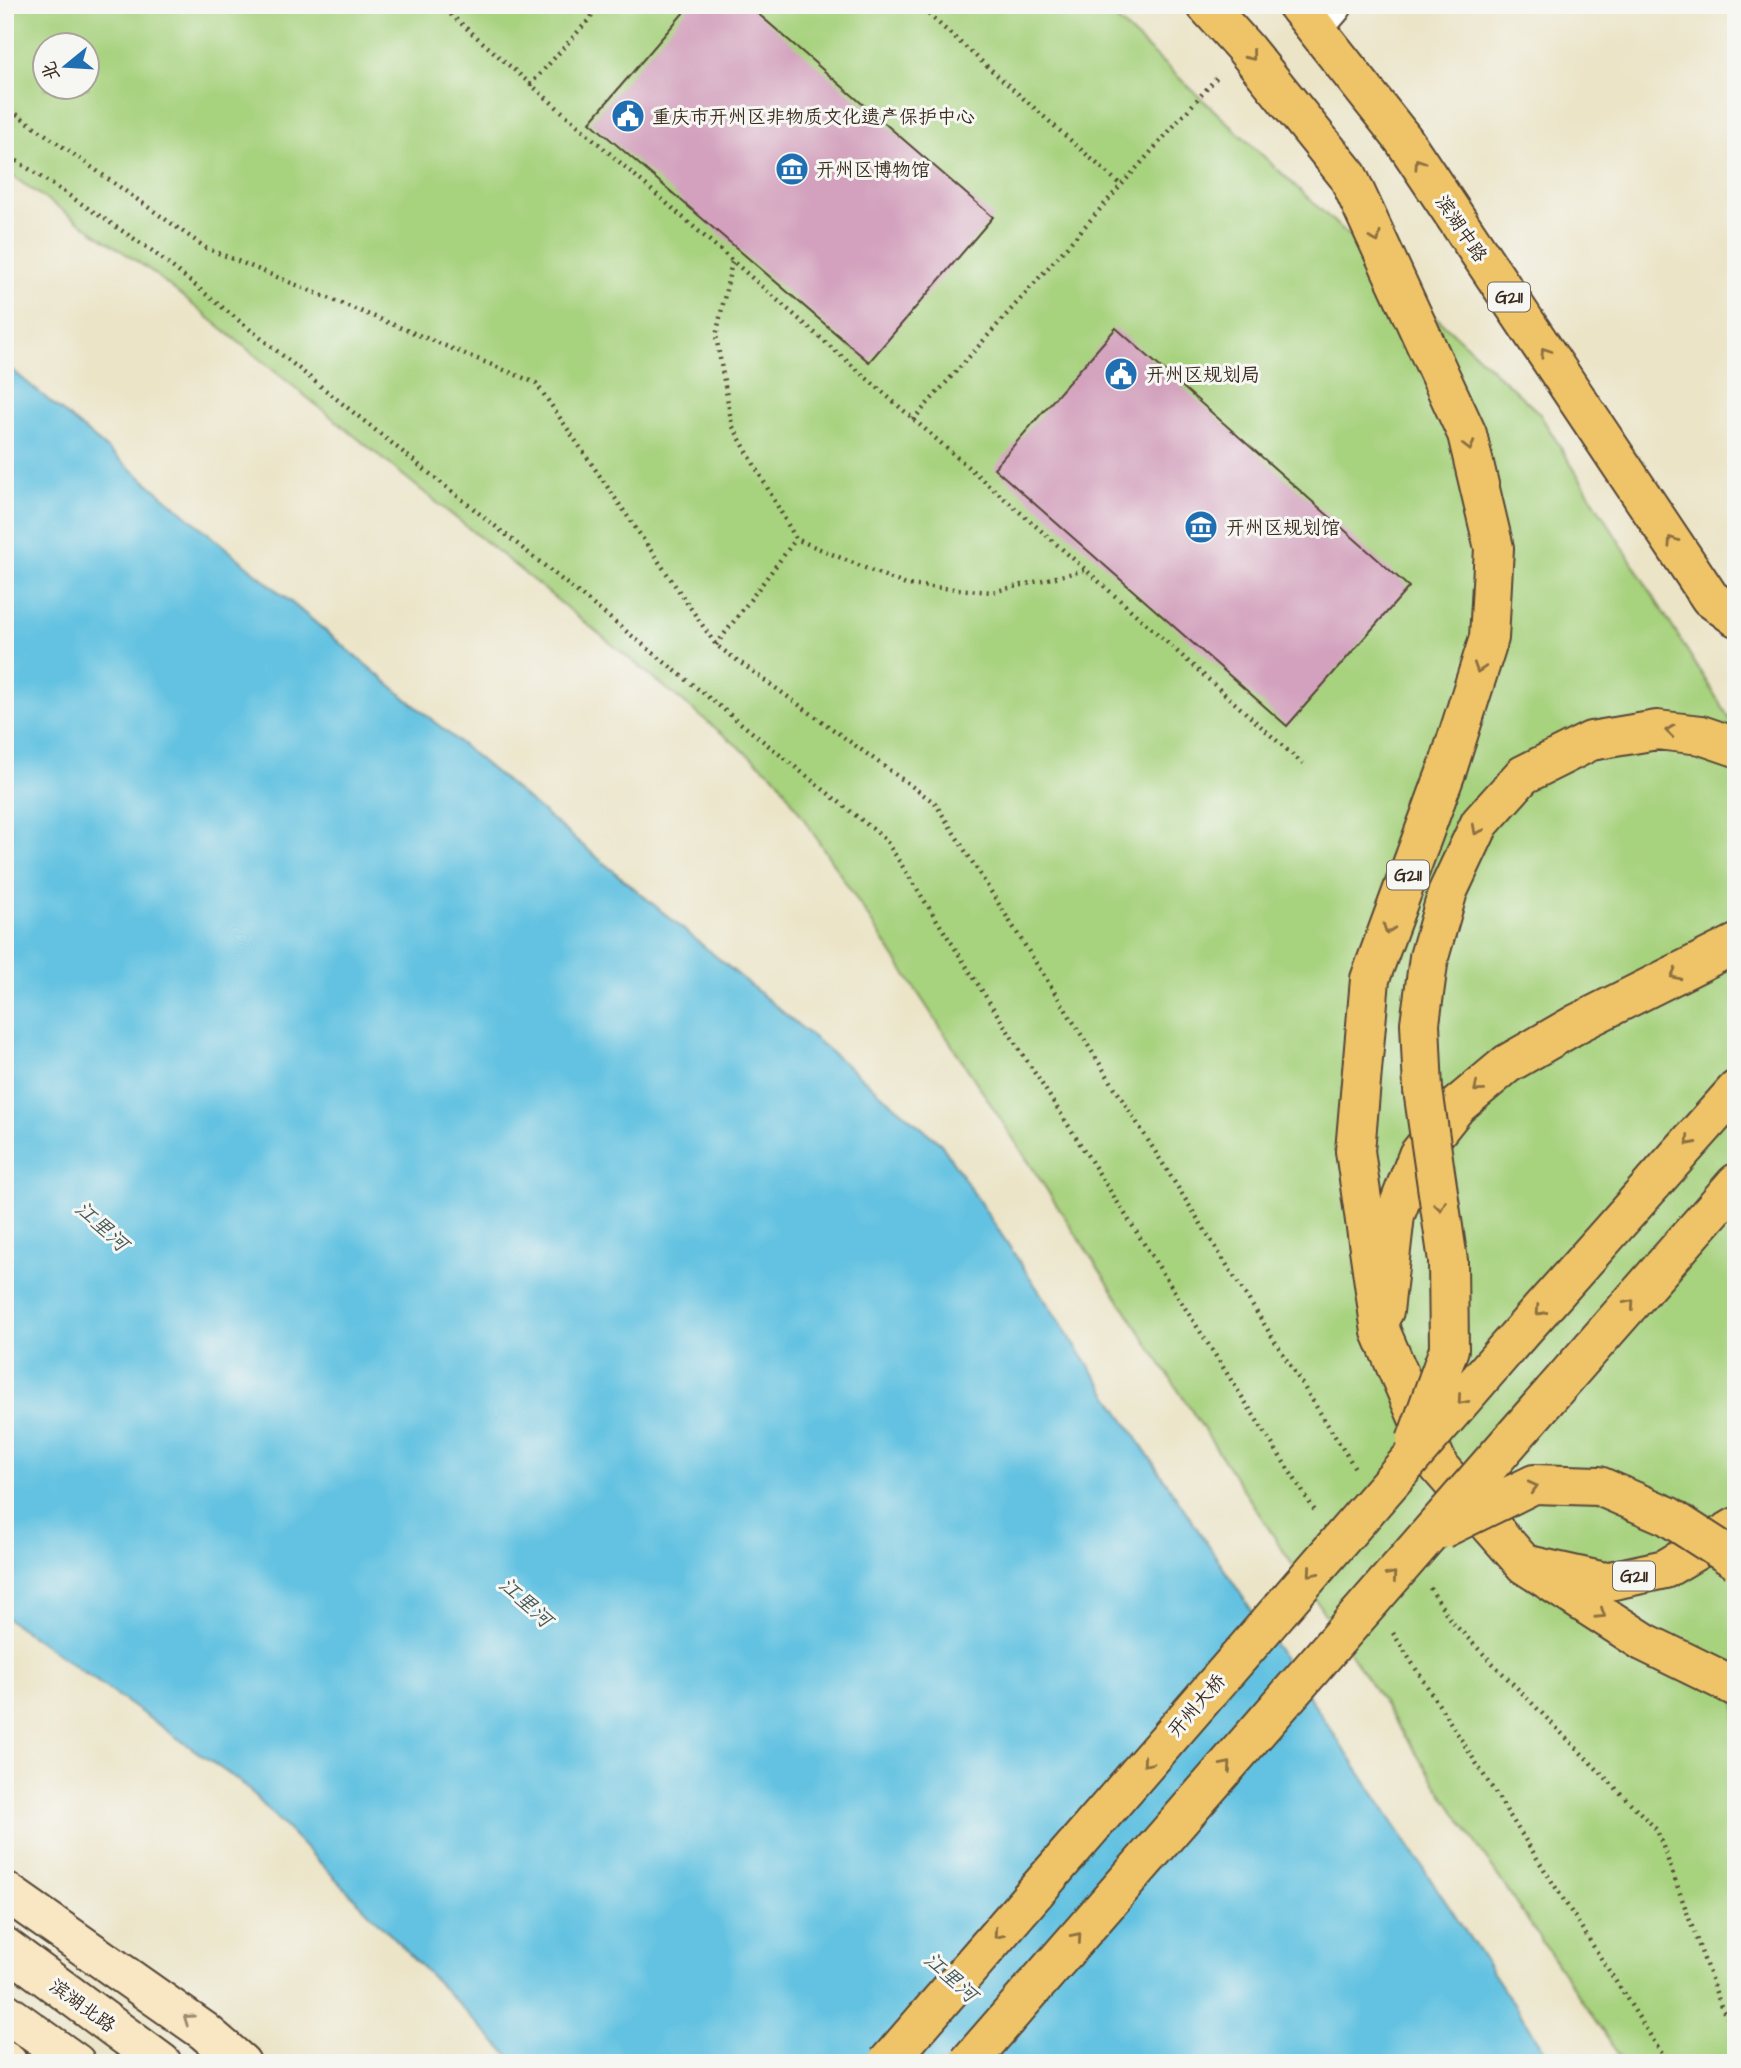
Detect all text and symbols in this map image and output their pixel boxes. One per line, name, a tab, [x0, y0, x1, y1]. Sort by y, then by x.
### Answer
north arrow	[32, 32, 102, 102]
one-way arrow	[1243, 49, 1256, 61]
text: 北	[35, 58, 67, 84]
public building icon: 重庆市开州区非物质文化遗产保护中心	[609, 97, 647, 135]
place label: 重庆市开州区非物质文化遗产保护中心	[652, 104, 975, 131]
museum icon: 开州区博物馆	[773, 150, 811, 188]
place label: 开州区博物馆	[816, 157, 930, 184]
one-way arrow	[1415, 158, 1427, 171]
street label: 滨湖中路	[1428, 190, 1493, 268]
one-way arrow	[1368, 231, 1382, 243]
road number: G211	[1488, 282, 1530, 312]
one-way arrow	[1541, 347, 1553, 360]
public building icon: 开州区规划局	[1102, 355, 1140, 393]
place label: 开州区规划局	[1146, 362, 1260, 389]
one-way arrow	[1461, 439, 1475, 451]
museum icon: 开州区规划馆	[1182, 508, 1220, 546]
place label: 开州区规划馆	[1226, 515, 1340, 542]
one-way arrow	[1667, 536, 1680, 549]
one-way arrow	[1473, 662, 1488, 674]
one-way arrow	[1664, 724, 1676, 739]
one-way arrow	[1472, 823, 1486, 835]
road number: G211	[1387, 860, 1429, 890]
one-way arrow	[1382, 923, 1396, 935]
one-way arrow	[1670, 966, 1682, 980]
one-way arrow	[1474, 1080, 1487, 1092]
one-way arrow	[1686, 1133, 1699, 1146]
water label: 江里河	[69, 1195, 137, 1260]
one-way arrow	[1432, 1200, 1447, 1212]
one-way arrow	[1622, 1299, 1634, 1312]
one-way arrow	[1535, 1303, 1548, 1316]
one-way arrow	[1458, 1392, 1470, 1405]
one-way arrow	[1527, 1481, 1539, 1495]
road number: G211	[1613, 1562, 1655, 1590]
one-way arrow	[1308, 1563, 1320, 1576]
water label: 江里河	[493, 1571, 561, 1636]
one-way arrow	[1384, 1571, 1397, 1584]
one-way arrow	[1594, 1606, 1607, 1619]
street label: 开州大桥	[1162, 1668, 1232, 1744]
one-way arrow	[1143, 1754, 1155, 1767]
one-way arrow	[1219, 1761, 1231, 1774]
one-way arrow	[994, 1926, 1006, 1939]
one-way arrow	[1069, 1933, 1081, 1946]
water label: 江里河	[918, 1946, 986, 2011]
street label: 滨湖北路	[43, 1973, 121, 2039]
one-way arrow	[183, 2015, 196, 2028]

